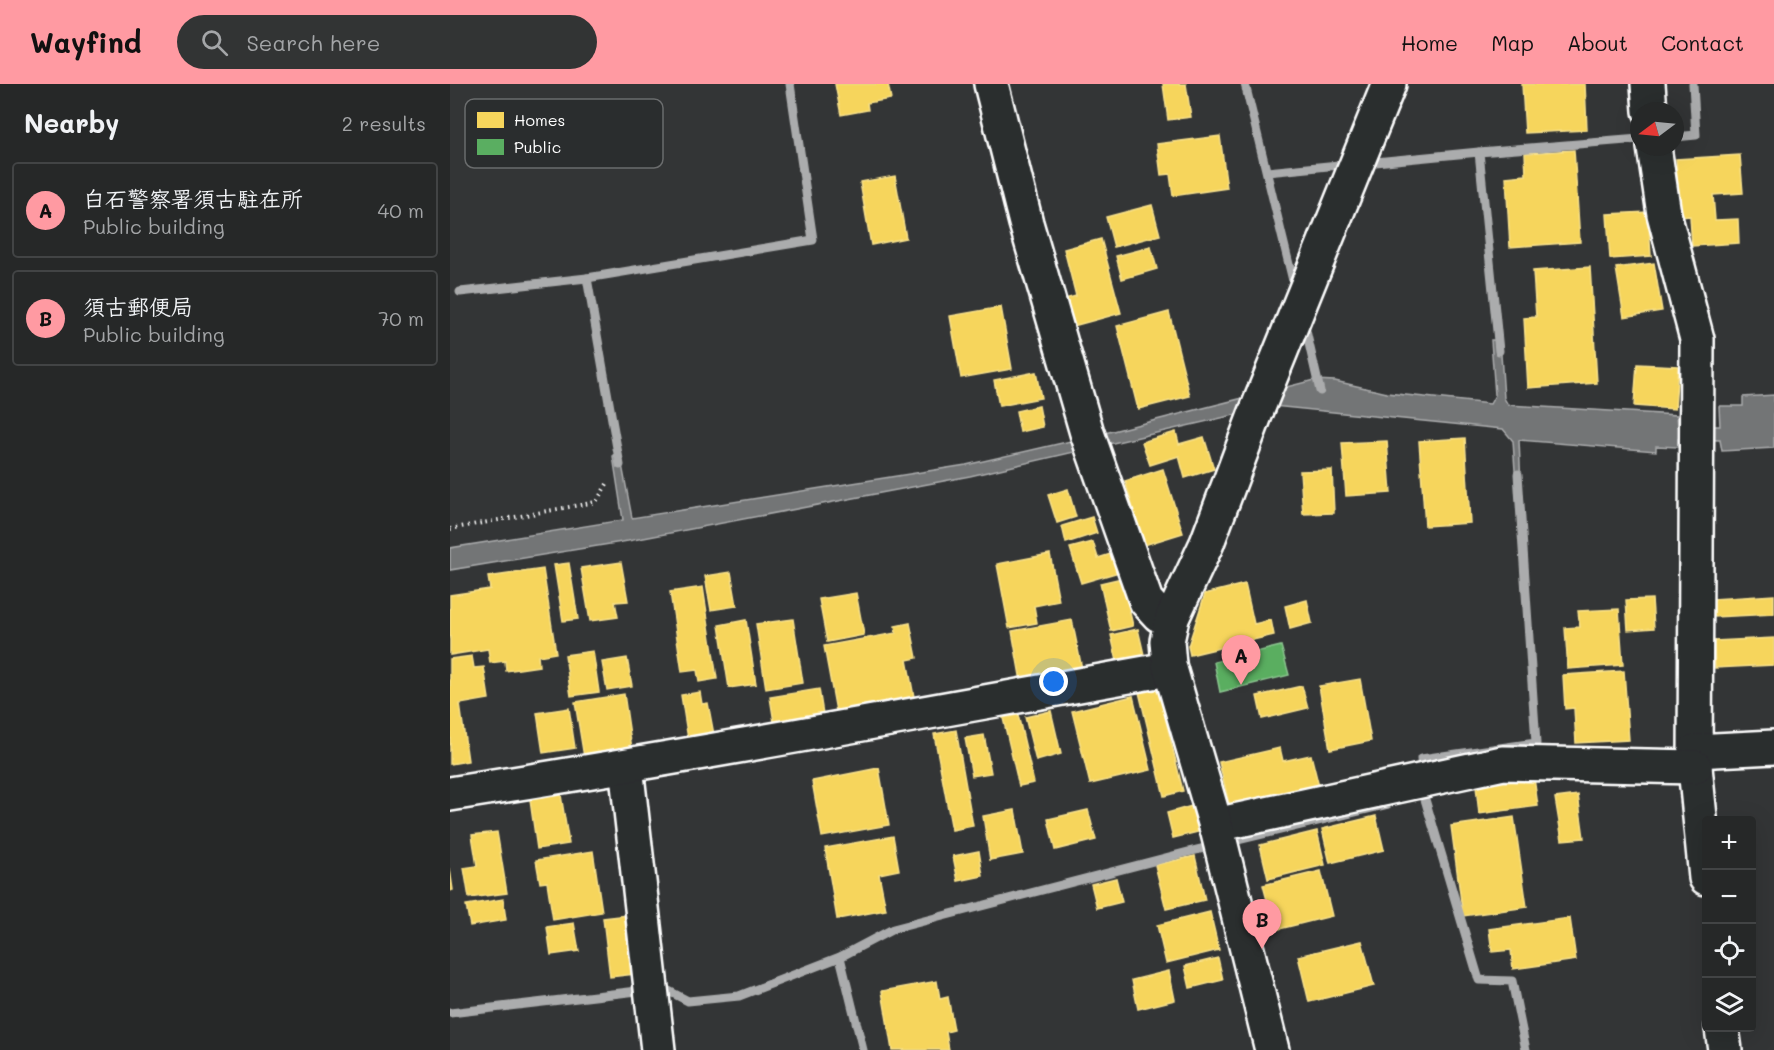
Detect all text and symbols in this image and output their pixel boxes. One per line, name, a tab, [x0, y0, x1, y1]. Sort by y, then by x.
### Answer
search box	[177, 15, 597, 69]
text: Wayfind	[30, 24, 141, 60]
icon: search	[198, 26, 231, 59]
text: Search here	[246, 28, 380, 57]
text: Home	[1401, 29, 1458, 56]
text: Map	[1491, 29, 1534, 56]
text: About	[1567, 29, 1628, 56]
text: Contact	[1661, 29, 1744, 56]
legend	[465, 99, 663, 168]
north arrow	[1630, 102, 1684, 156]
text: Nearby	[24, 106, 119, 140]
text: Homes	[514, 109, 565, 130]
text: 2 results	[342, 110, 426, 136]
text: Public	[514, 136, 561, 157]
text: 白石警察署須古駐在所	[83, 184, 303, 213]
text: A	[39, 197, 52, 223]
text: 40 m	[378, 197, 424, 223]
text: Public building	[83, 213, 225, 239]
text: 須古郵便局	[83, 292, 193, 321]
text: B	[39, 305, 52, 331]
text: 70 m	[378, 305, 424, 331]
text: Public building	[83, 321, 225, 347]
pin: A	[1222, 636, 1260, 685]
your location	[1039, 667, 1068, 696]
map controls	[1702, 816, 1756, 1032]
button: +	[1702, 816, 1756, 870]
button: −	[1702, 870, 1756, 924]
pin: B	[1242, 900, 1282, 949]
button: locate	[1702, 924, 1756, 978]
button: layers	[1702, 978, 1756, 1032]

